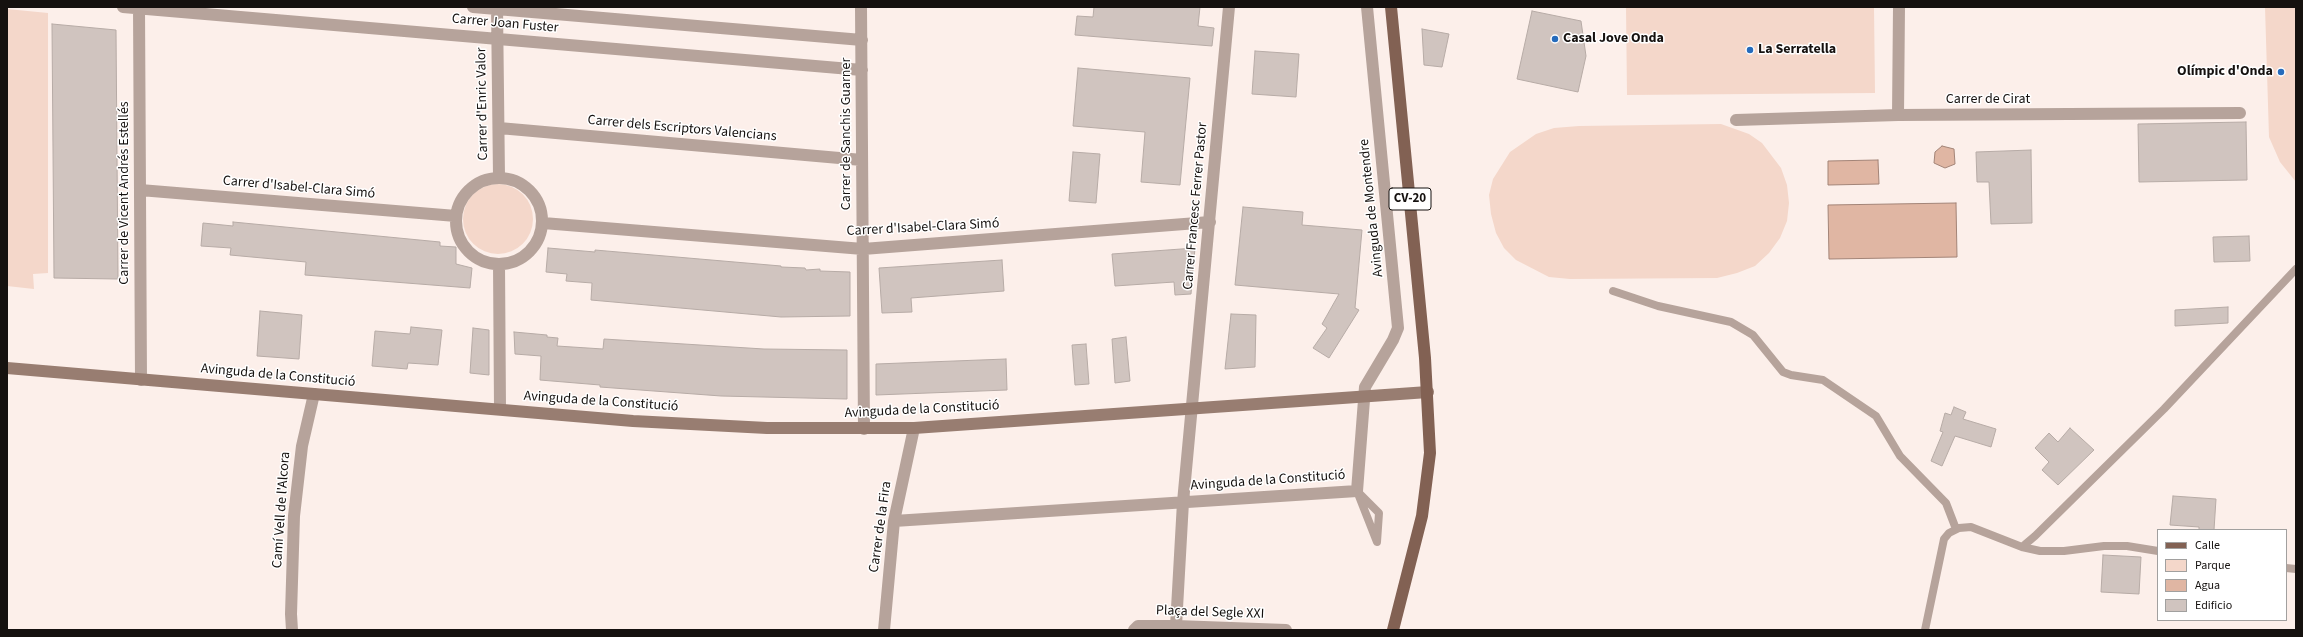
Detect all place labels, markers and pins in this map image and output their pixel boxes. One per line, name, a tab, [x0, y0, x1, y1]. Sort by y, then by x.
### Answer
place label: Casal Jove Onda	[1563, 31, 1664, 47]
marker: Casal Jove Onda	[1550, 34, 1560, 44]
place label: La Serratella	[1758, 42, 1836, 58]
marker: La Serratella	[1745, 45, 1755, 55]
place label: Olímpic d'Onda	[2177, 64, 2273, 80]
marker: Olímpic d'Onda	[2276, 67, 2286, 77]

